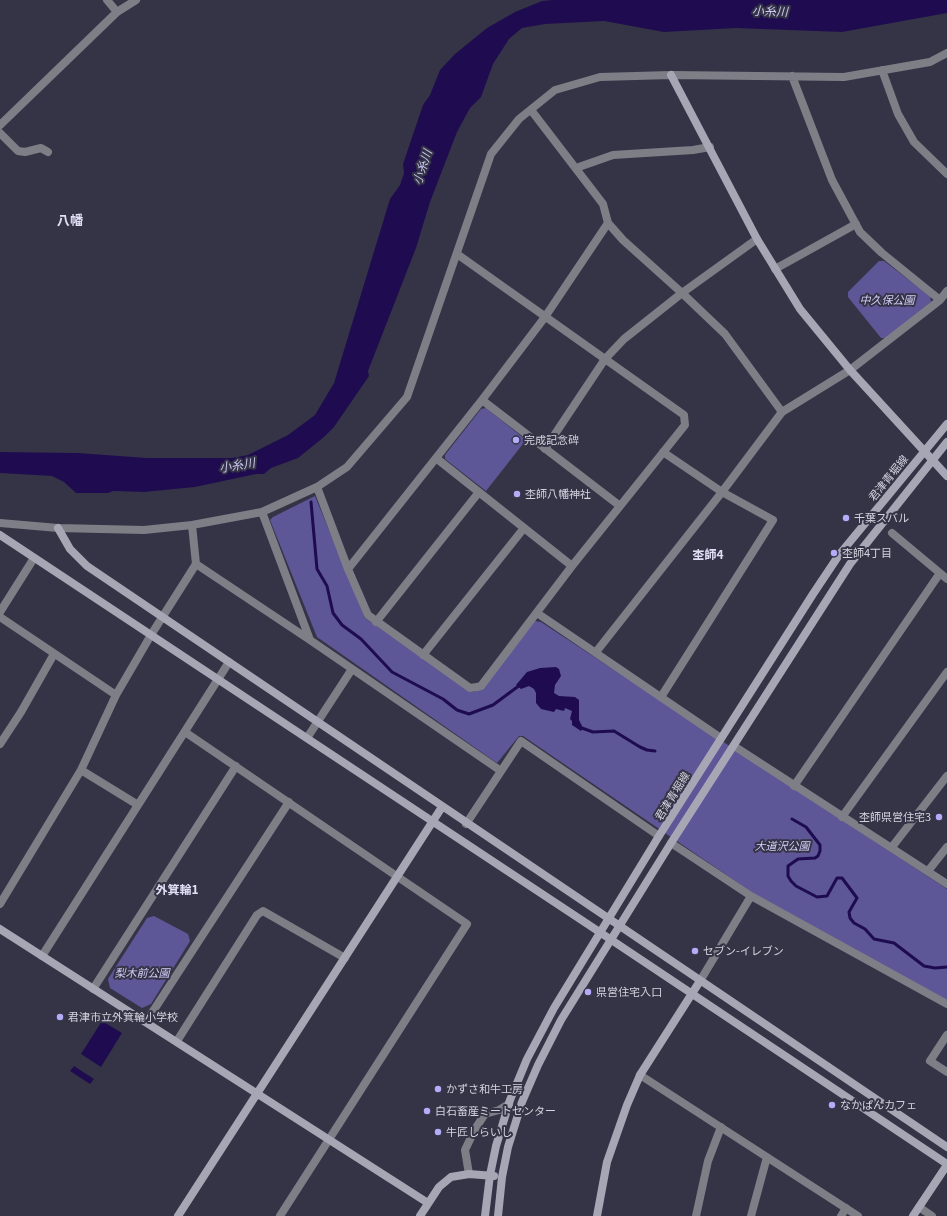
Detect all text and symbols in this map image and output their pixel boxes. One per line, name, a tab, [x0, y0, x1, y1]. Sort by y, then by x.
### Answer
water label: 小糸川	[752, 3, 788, 19]
water label: 小糸川	[410, 148, 434, 186]
district label: 八幡	[57, 212, 83, 228]
park label: 中久保公園	[860, 293, 914, 307]
place label: 完成記念碑	[524, 433, 579, 447]
marker: 完成記念碑	[511, 435, 521, 445]
street label: 君津青堀線	[866, 452, 910, 504]
water label: 小糸川	[218, 455, 256, 475]
place label: 杢師八幡神社	[525, 487, 591, 501]
marker: 杢師八幡神社	[512, 489, 522, 499]
place label: 千葉スバル	[854, 511, 909, 525]
marker: 千葉スバル	[841, 513, 851, 523]
place label: 杢師4丁目	[842, 546, 892, 560]
district label: 杢師4	[692, 547, 724, 561]
marker: 杢師4丁目	[829, 548, 839, 558]
street label: 君津青堀線	[652, 769, 692, 823]
place label: 杢師県営住宅3	[859, 810, 931, 824]
marker: 杢師県営住宅3	[934, 812, 944, 822]
park label: 大道沢公園	[755, 839, 809, 853]
district label: 外箕輪1	[155, 882, 199, 896]
place label: セブン-イレブン	[703, 944, 784, 958]
marker: セブン-イレブン	[690, 946, 700, 956]
park label: 梨木前公園	[115, 966, 169, 980]
place label: 県営住宅入口	[596, 985, 662, 999]
marker: 県営住宅入口	[583, 987, 593, 997]
place label: 君津市立外箕輪小学校	[68, 1010, 178, 1024]
marker: 君津市立外箕輪小学校	[55, 1012, 65, 1022]
place label: かずさ和牛工房	[446, 1082, 523, 1096]
marker: かずさ和牛工房	[433, 1084, 443, 1094]
place label: なかぱんカフェ	[840, 1098, 917, 1112]
marker: なかぱんカフェ	[827, 1100, 837, 1110]
place label: 白石畜産ミートセンター	[435, 1104, 556, 1118]
marker: 白石畜産ミートセンター	[422, 1106, 432, 1116]
place label: 牛匠しらいし	[446, 1125, 512, 1139]
marker: 牛匠しらいし	[433, 1127, 443, 1137]

